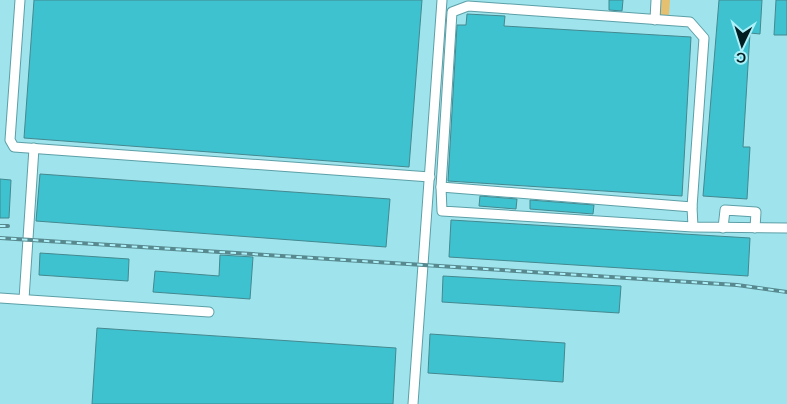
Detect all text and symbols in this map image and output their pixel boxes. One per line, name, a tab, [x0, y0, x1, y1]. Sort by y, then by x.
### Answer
north arrow	[717, 20, 767, 70]
text: С	[735, 50, 747, 66]

